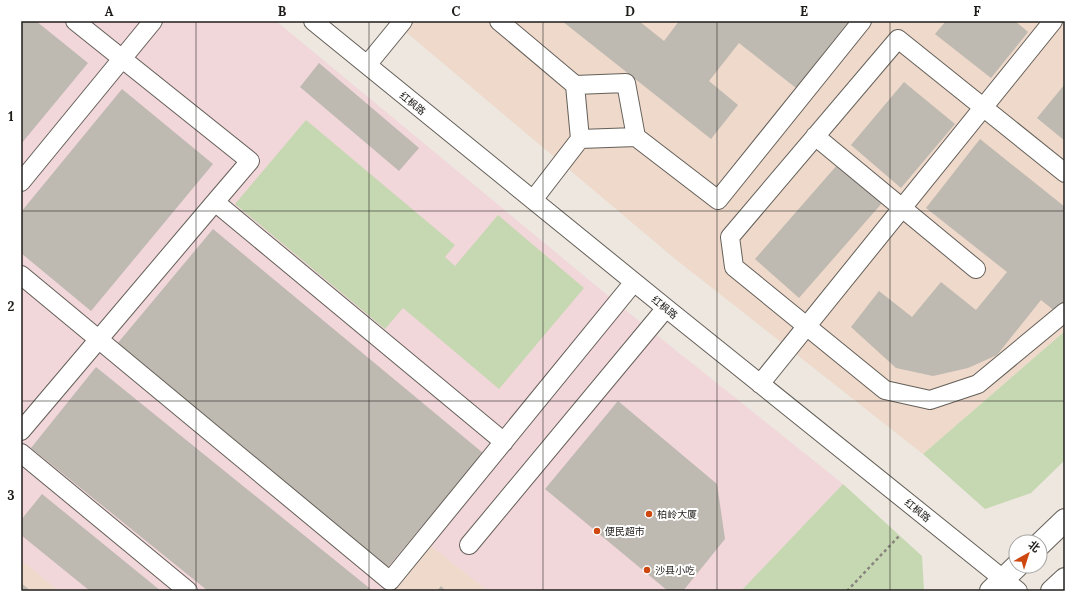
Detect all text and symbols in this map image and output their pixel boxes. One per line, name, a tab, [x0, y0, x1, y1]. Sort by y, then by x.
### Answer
text: A	[105, 3, 114, 20]
text: B	[278, 3, 287, 20]
text: C	[452, 3, 461, 20]
text: D	[625, 3, 635, 20]
text: E	[800, 3, 808, 20]
text: F	[973, 3, 981, 20]
street label: 红枫路	[397, 89, 428, 118]
text: 1	[8, 108, 14, 125]
street label: 红枫路	[649, 293, 680, 322]
text: 2	[8, 298, 15, 315]
text: 3	[7, 487, 15, 504]
street label: 红枫路	[902, 496, 933, 525]
place label: 柏岭大厦	[657, 508, 697, 521]
marker: 柏岭大厦	[644, 509, 654, 519]
place label: 便民超市	[605, 525, 645, 538]
marker: 便民超市	[592, 526, 602, 536]
north arrow	[1008, 534, 1048, 574]
text: 北	[1026, 537, 1043, 555]
place label: 沙县小吃	[655, 564, 695, 577]
marker: 沙县小吃	[642, 565, 652, 575]

